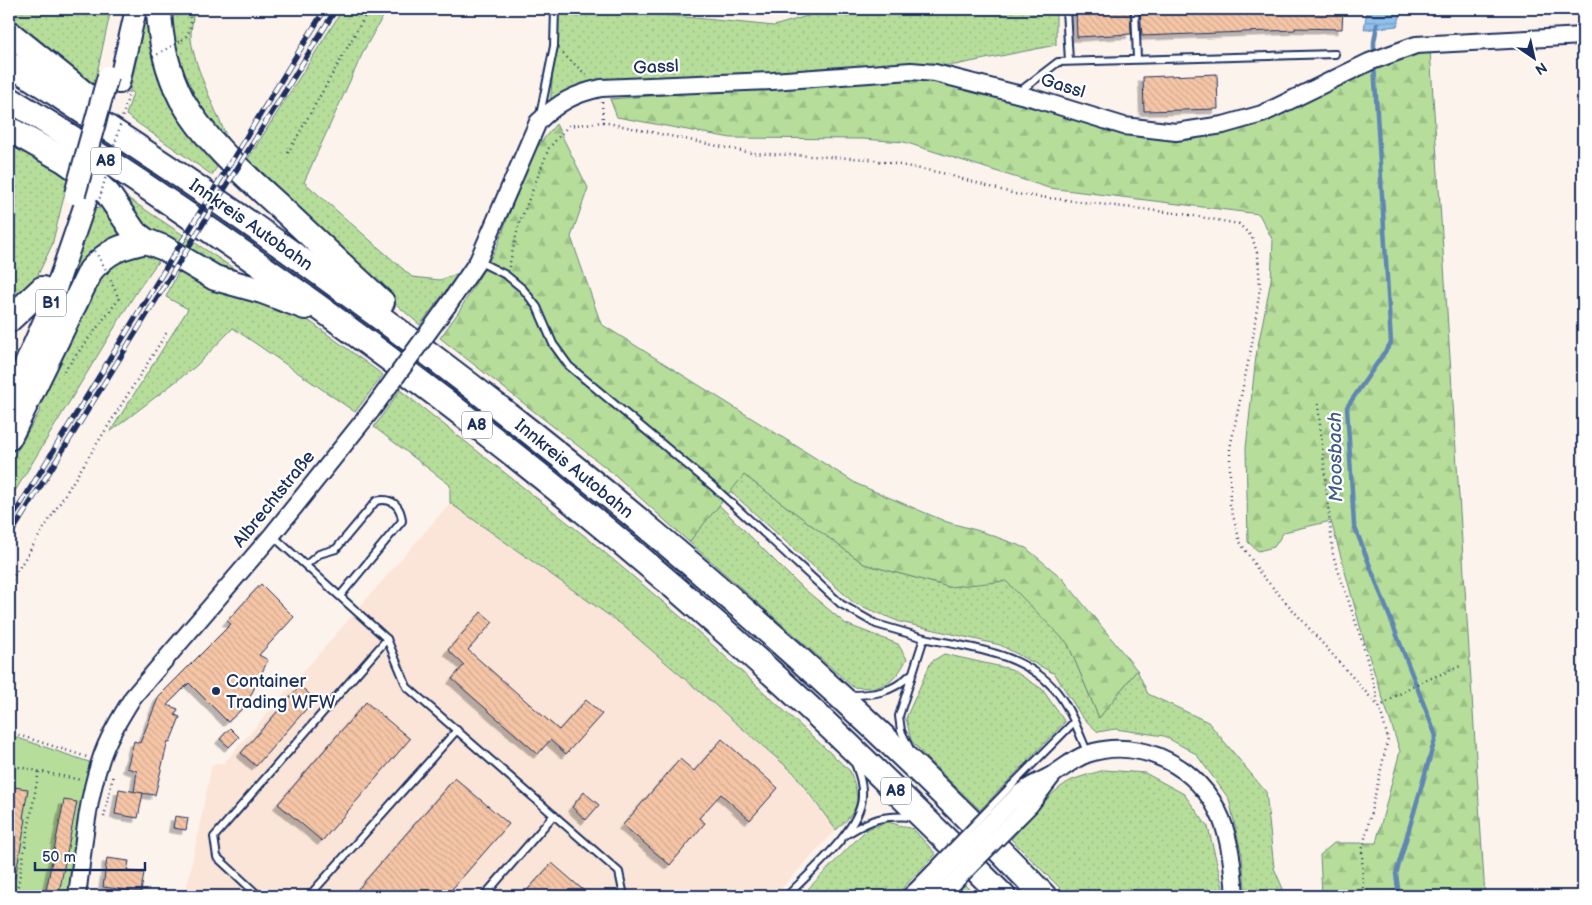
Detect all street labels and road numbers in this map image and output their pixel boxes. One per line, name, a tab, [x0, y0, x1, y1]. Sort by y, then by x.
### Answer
street label: Gassl	[633, 55, 679, 79]
street label: Gassl	[1038, 69, 1088, 103]
road number: A8	[91, 148, 121, 175]
street label: Innkreis Autobahn	[185, 175, 317, 275]
road number: B1	[36, 290, 66, 316]
road number: A8	[462, 412, 492, 438]
street label: Innkreis Autobahn	[511, 415, 637, 523]
street label: Albrechtstraße	[229, 446, 320, 552]
road number: A8	[881, 778, 911, 804]

